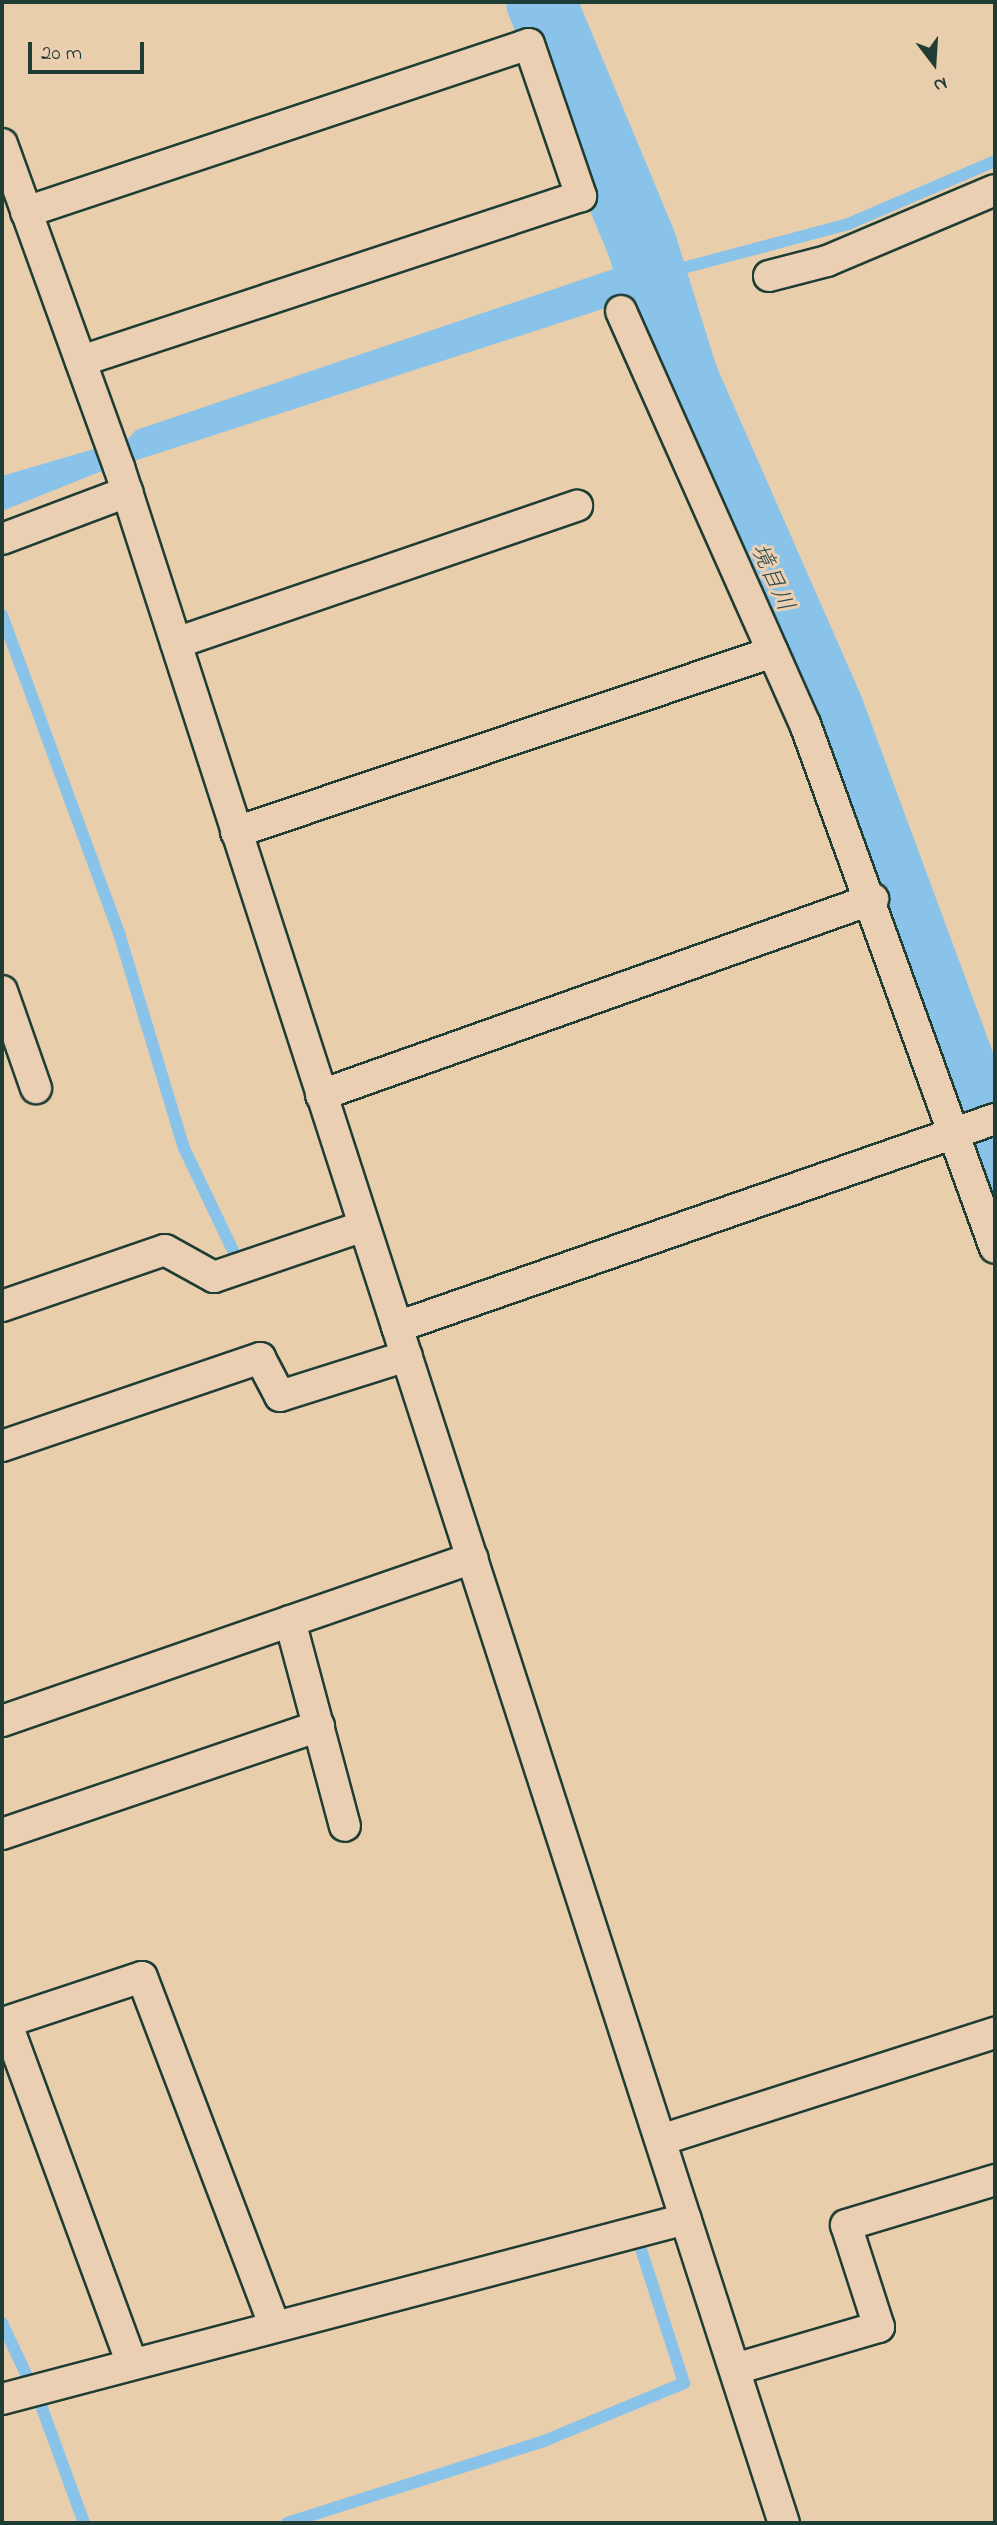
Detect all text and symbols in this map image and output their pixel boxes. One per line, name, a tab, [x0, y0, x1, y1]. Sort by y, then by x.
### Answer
scale bar	[32, 28, 147, 72]
north arrow	[899, 28, 969, 98]
text: 20 m	[41, 39, 82, 69]
text: N	[930, 69, 950, 98]
water label: 境目川	[743, 539, 799, 617]

